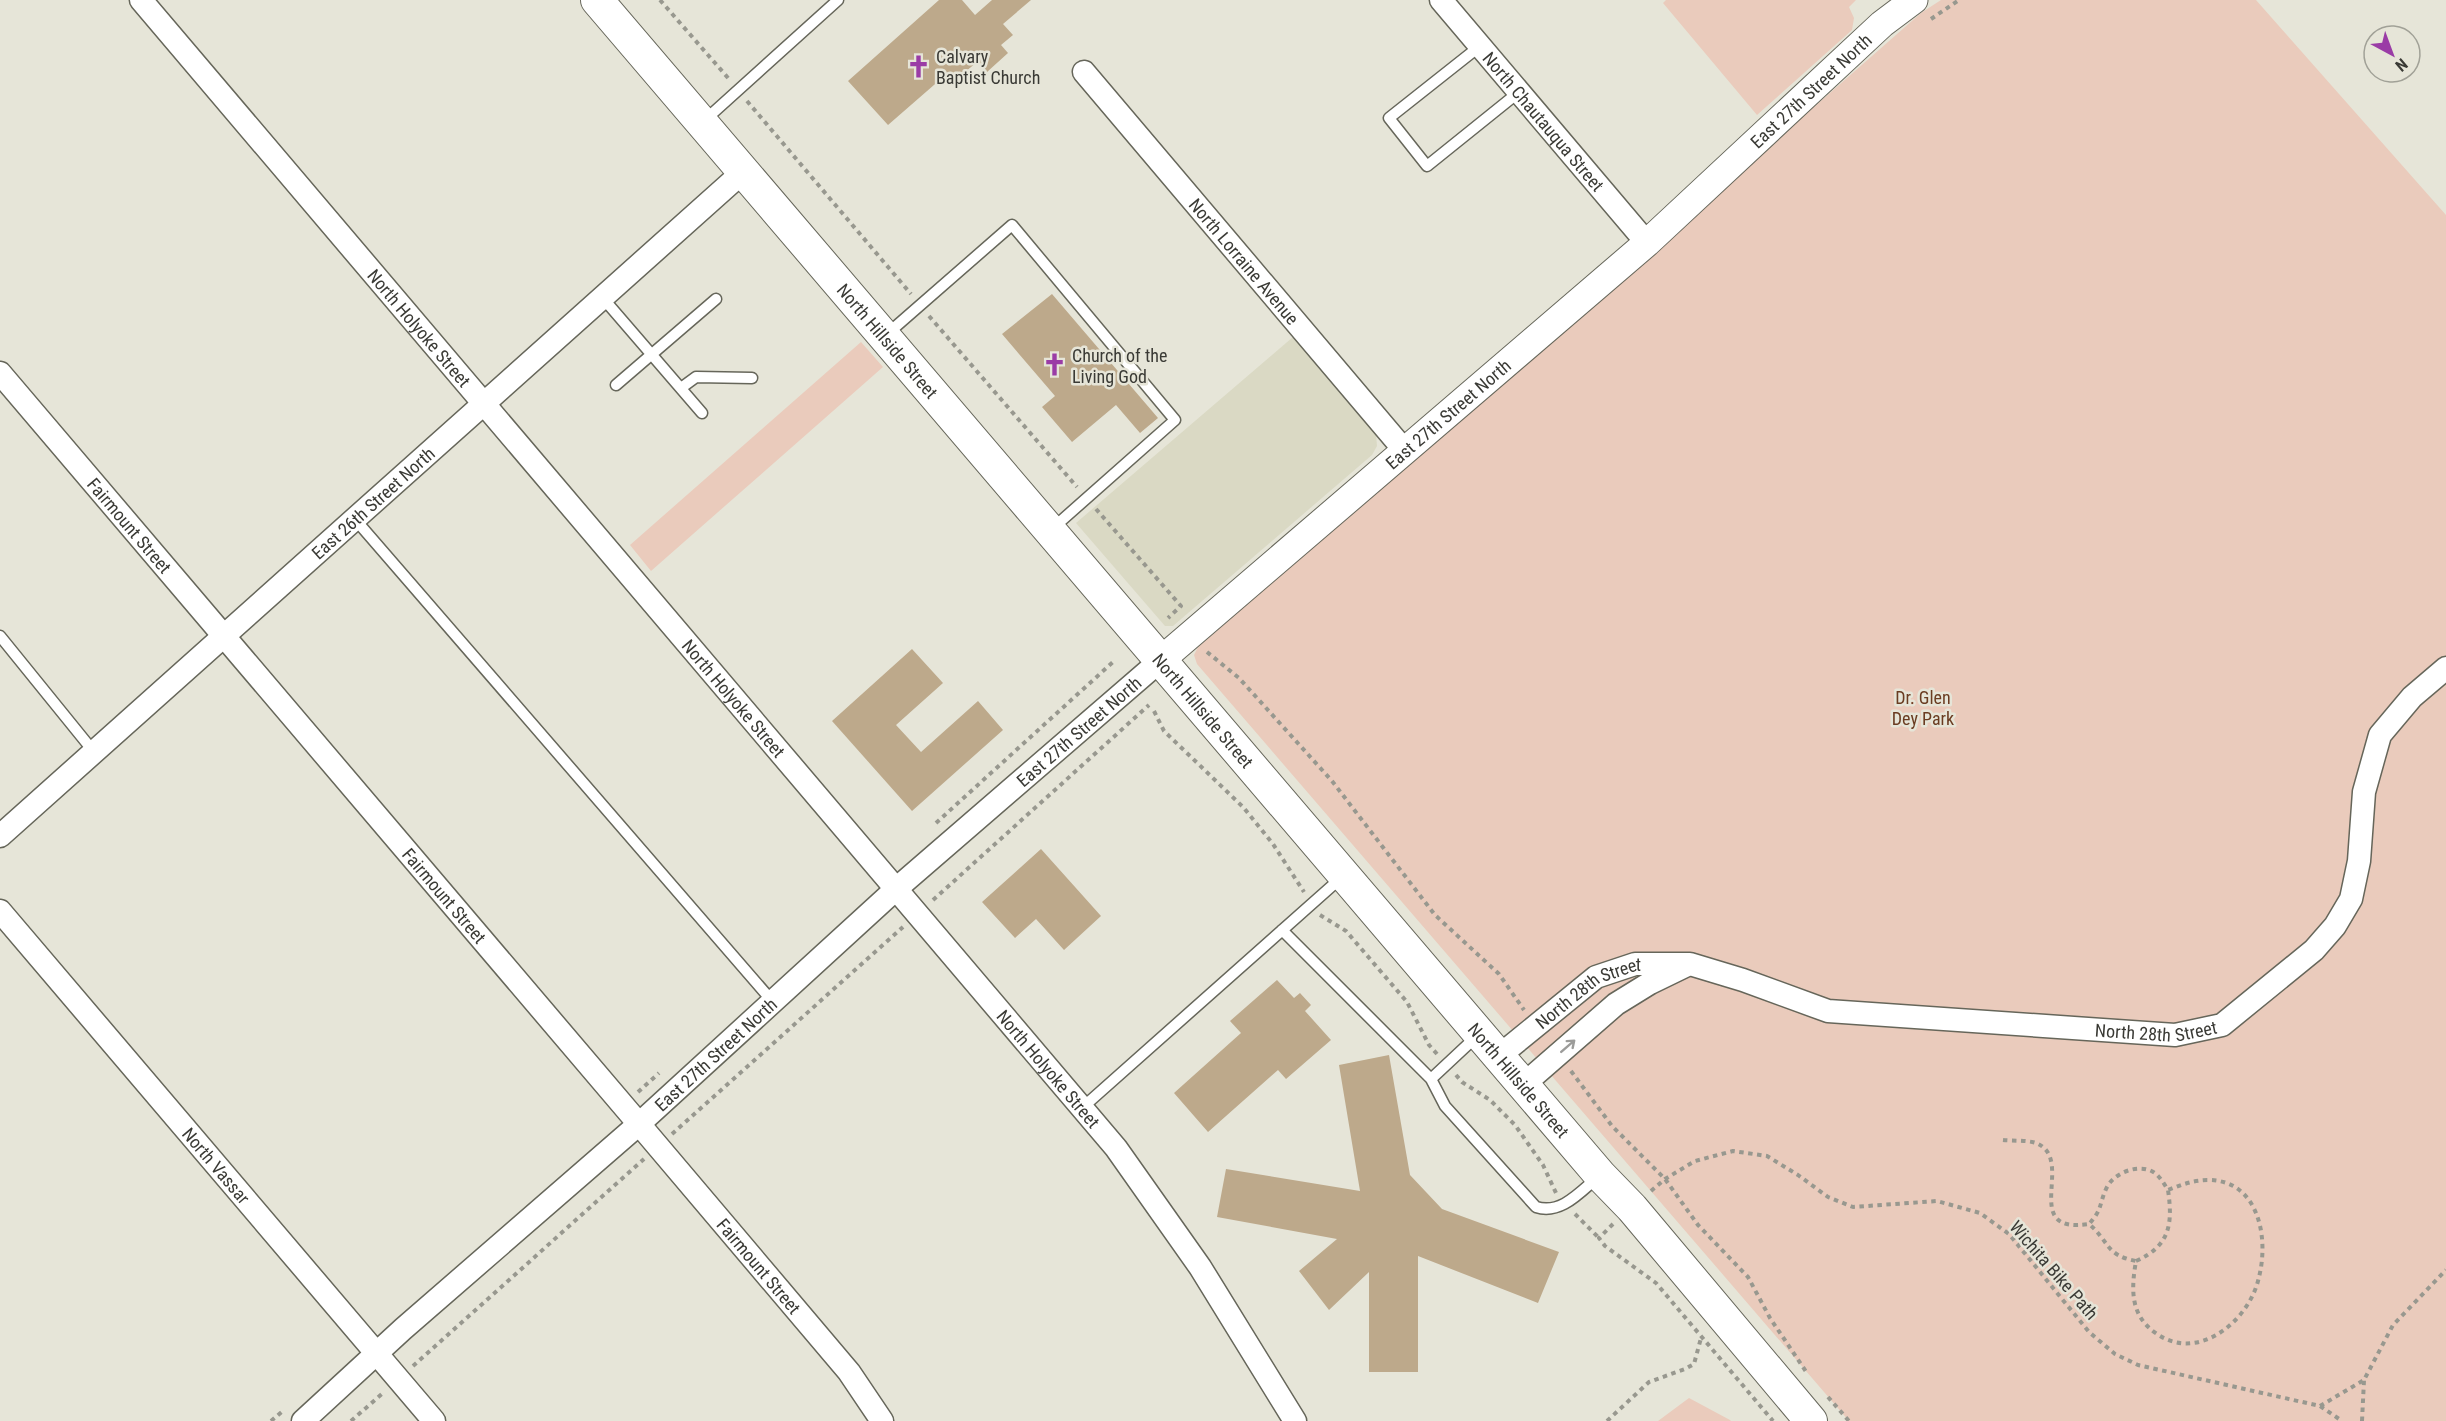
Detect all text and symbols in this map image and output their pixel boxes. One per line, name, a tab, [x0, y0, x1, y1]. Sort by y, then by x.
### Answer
north arrow	[2362, 24, 2422, 84]
street label: East 27th Street North	[1746, 29, 1875, 152]
place label: Calvary Baptist Church	[936, 46, 1040, 88]
street label: North Chautauqua Street	[1479, 47, 1609, 195]
church icon: Calvary Baptist Church	[905, 53, 931, 79]
text: N	[2392, 55, 2411, 75]
street label: North Lorraine Avenue	[1185, 194, 1303, 328]
street label: North Holyoke Street	[364, 265, 475, 391]
street label: North Hillside Street	[833, 279, 943, 402]
place label: Church of the Living God	[1072, 345, 1167, 387]
church icon: Church of the Living God	[1041, 352, 1067, 378]
street label: East 27th Street North	[1381, 355, 1515, 473]
street label: East 26th Street North	[307, 442, 439, 563]
street label: Fairmount Street	[83, 473, 176, 577]
street label: North Holyoke Street	[678, 635, 790, 761]
street label: North Hillside Street	[1149, 649, 1258, 772]
street label: East 27th Street North	[1012, 672, 1145, 791]
park label: Dr. Glen Dey Park	[1892, 687, 1954, 729]
street label: Fairmount Street	[398, 844, 491, 947]
street label: North 28th Street	[1531, 954, 1641, 1033]
street label: East 27th Street North	[650, 993, 781, 1115]
street label: North Holyoke Street	[993, 1005, 1104, 1132]
street label: North 28th Street	[2094, 1016, 2219, 1045]
street label: North Hillside Street	[1464, 1018, 1574, 1142]
one-way arrow	[1560, 1040, 1576, 1053]
street label: North Vassar	[178, 1123, 255, 1208]
street label: Fairmount Street	[713, 1214, 805, 1318]
street label: Wichita Bike Path	[2005, 1216, 2103, 1324]

